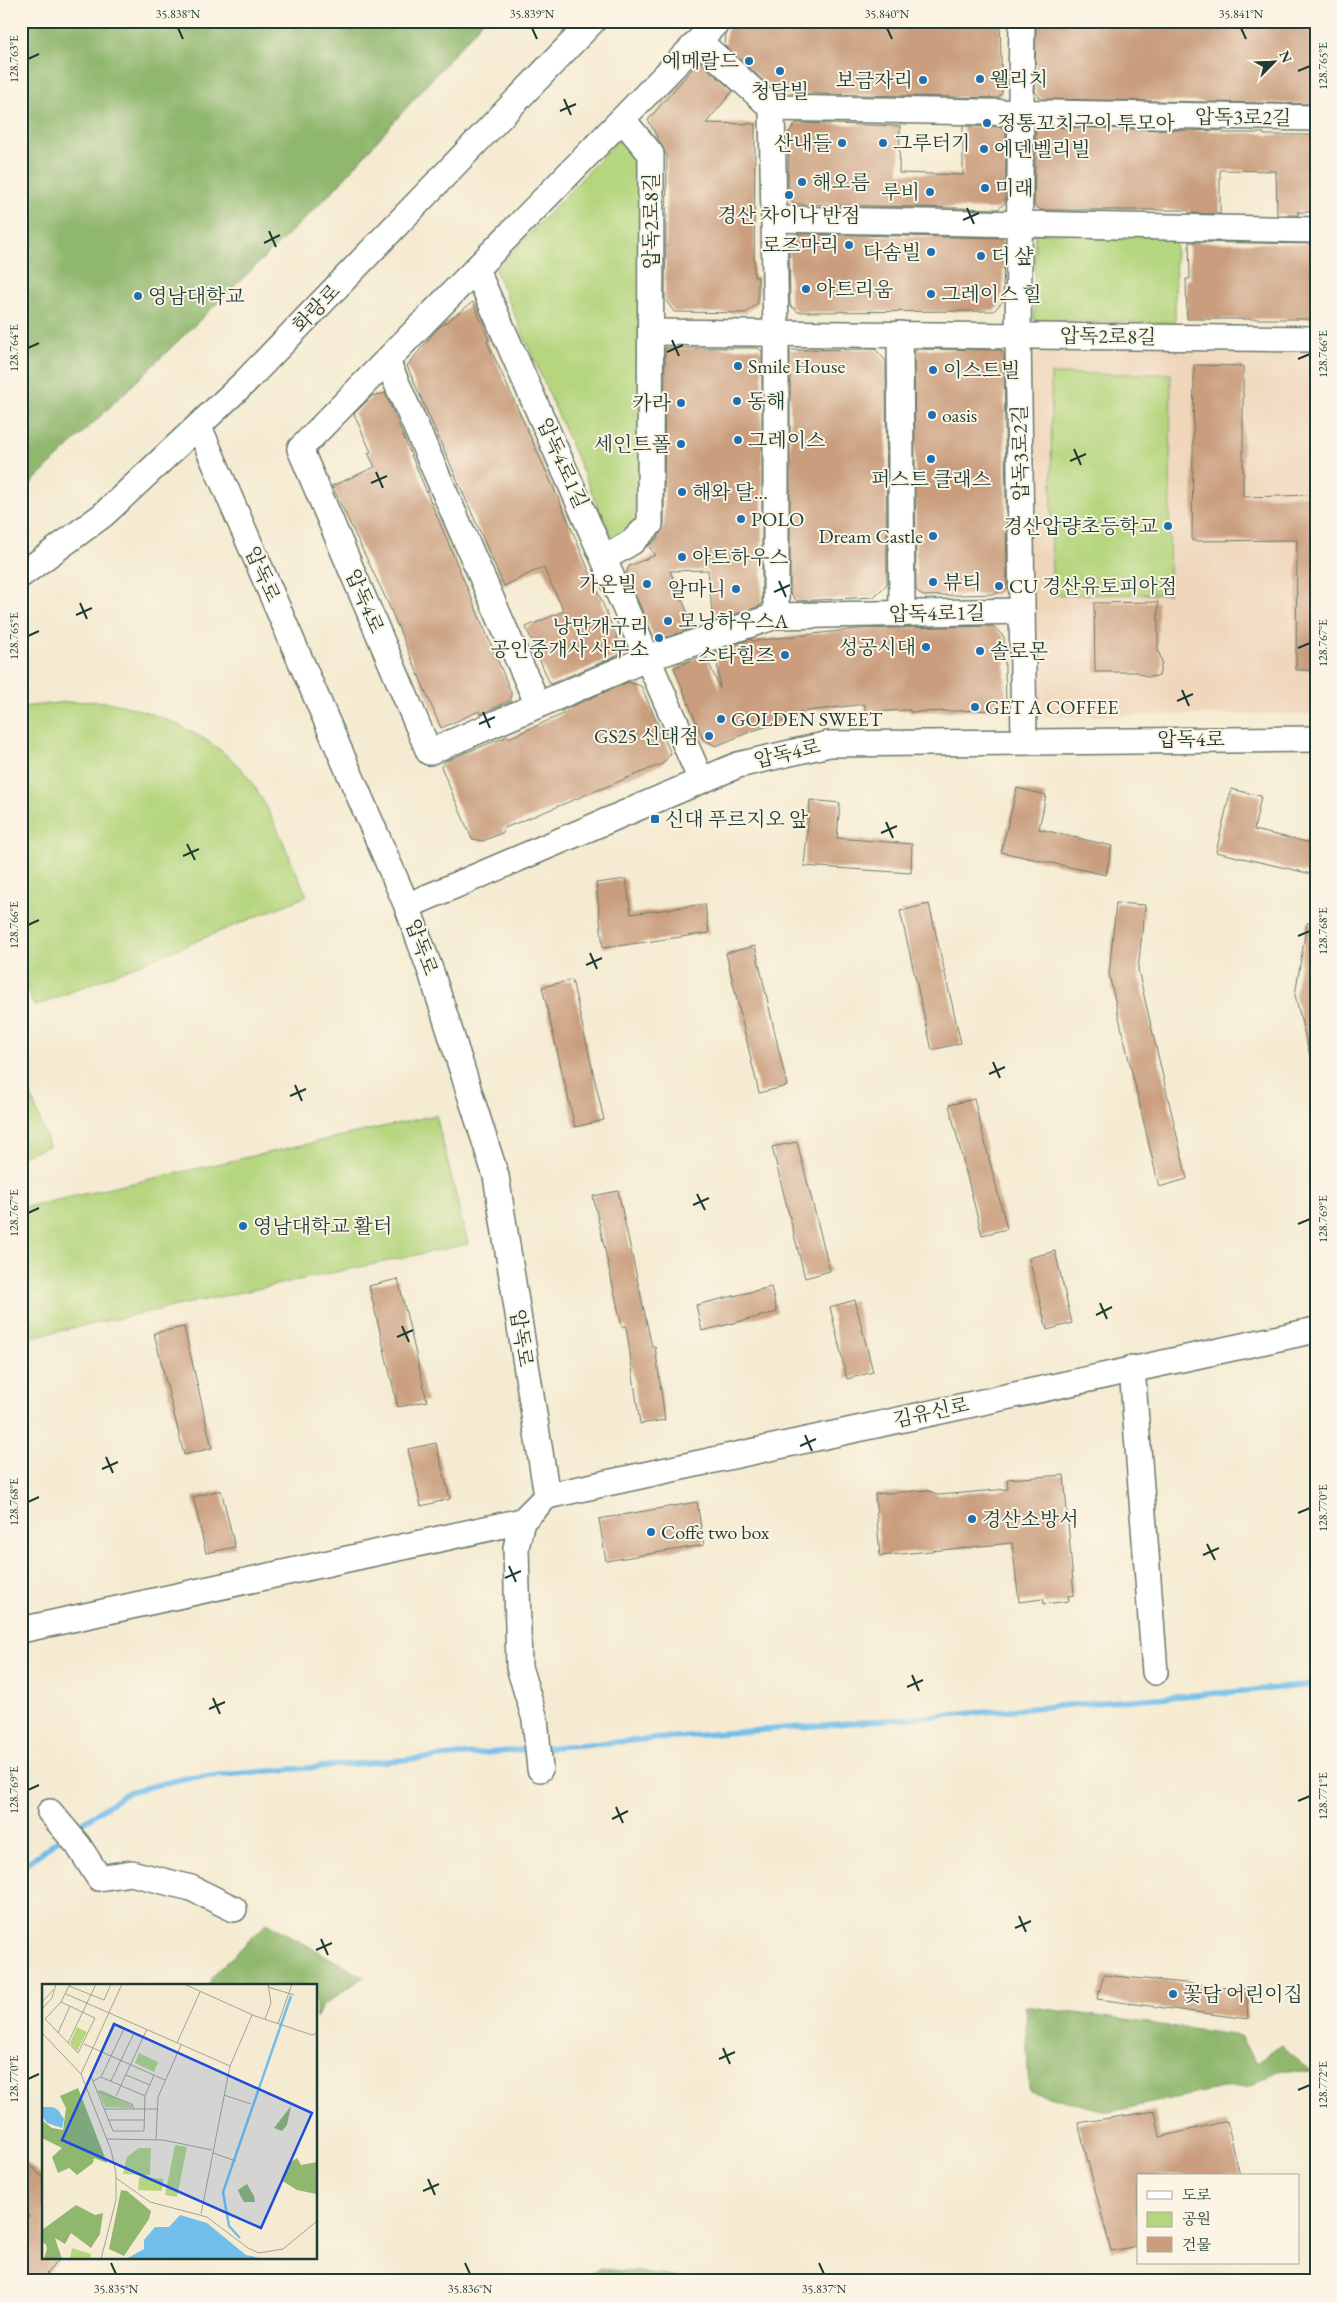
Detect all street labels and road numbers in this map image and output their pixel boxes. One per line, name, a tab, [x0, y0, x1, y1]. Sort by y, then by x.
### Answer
street label: 압독3로2길	[1195, 103, 1291, 131]
street label: 압독2로8길	[638, 173, 664, 269]
street label: 화랑로	[287, 278, 345, 338]
street label: 압독2로8길	[1060, 322, 1156, 350]
street label: 압독3로2길	[1006, 405, 1034, 501]
street label: 압독4로1길	[532, 414, 594, 512]
street label: 압독로	[239, 542, 287, 606]
street label: 압독4로	[340, 565, 390, 637]
street label: 압독4로1길	[889, 599, 985, 627]
street label: 압독4로	[1157, 726, 1225, 752]
street label: 압독4로	[751, 733, 823, 773]
street label: 압독로	[400, 915, 444, 979]
street label: 압독로	[505, 1307, 539, 1369]
street label: 김유신로	[891, 1391, 971, 1433]

